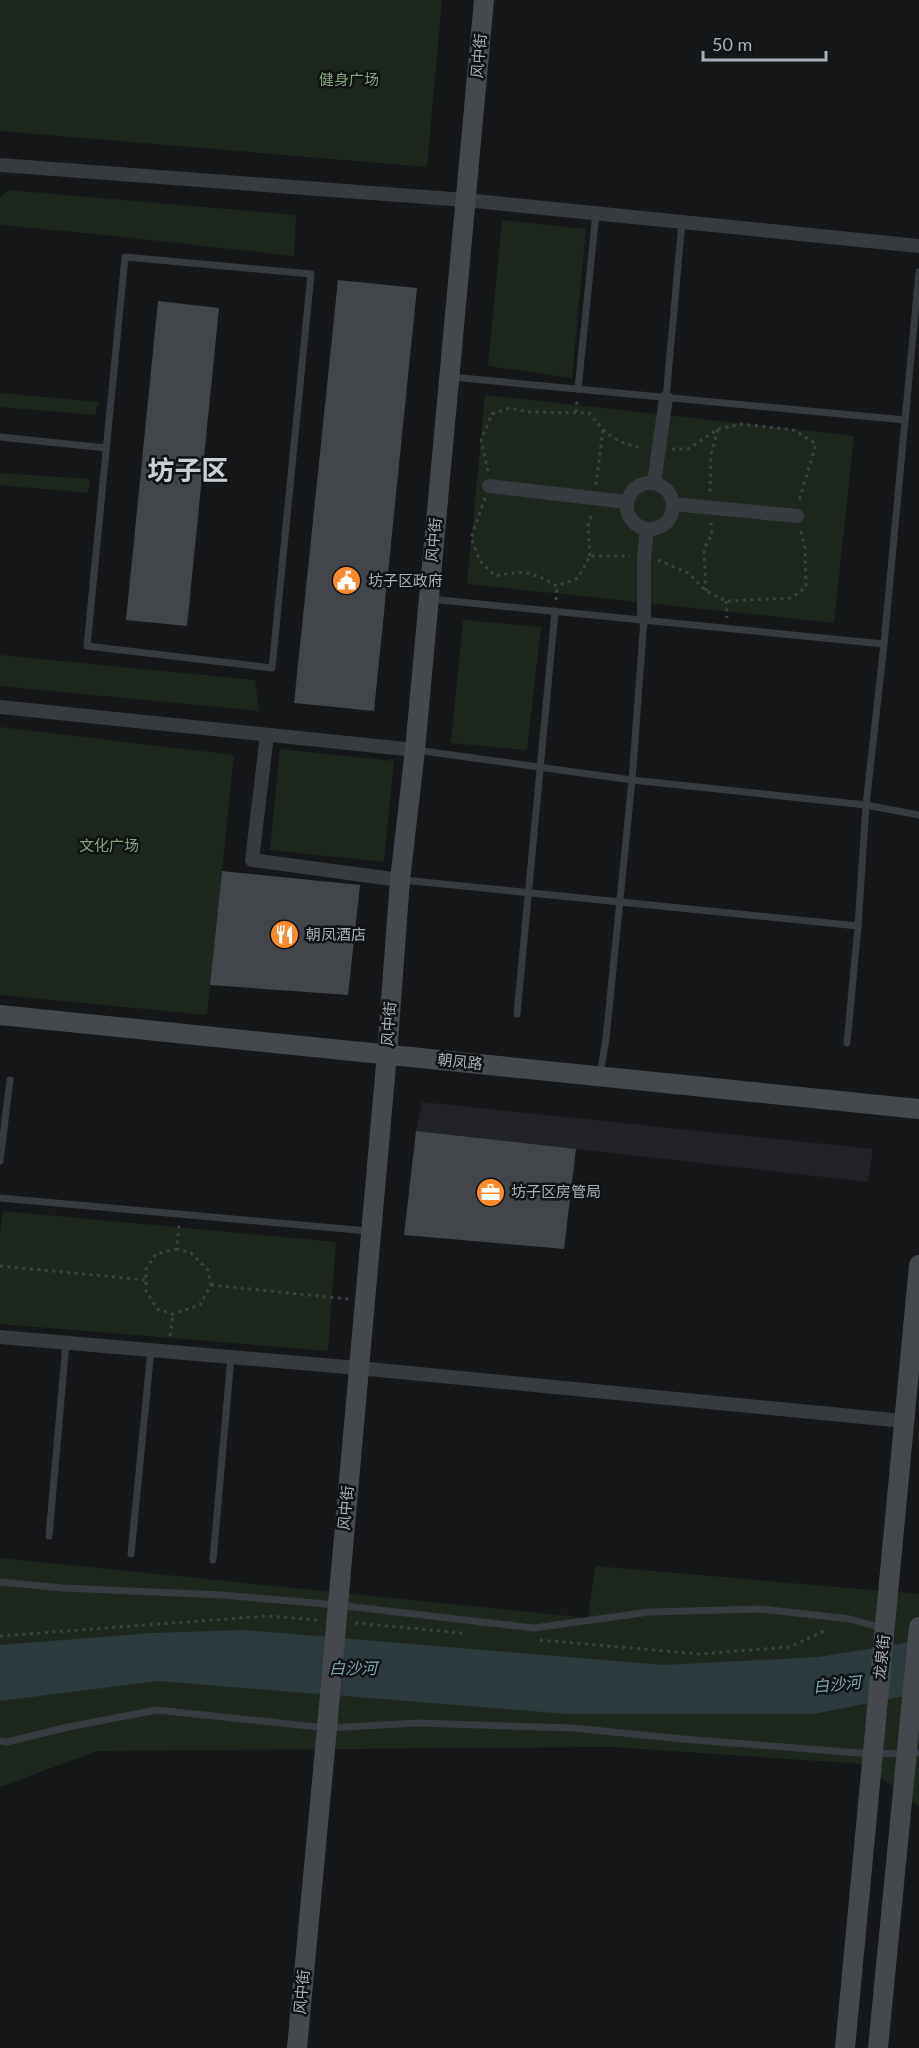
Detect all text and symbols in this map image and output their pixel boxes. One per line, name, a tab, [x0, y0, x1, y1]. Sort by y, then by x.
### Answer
scale bar	[703, 24, 826, 62]
street label: 风中街	[467, 33, 489, 79]
text: 50 m	[712, 33, 752, 55]
park label: 健身广场	[319, 70, 379, 88]
district label: 坊子区	[148, 453, 229, 486]
street label: 风中街	[422, 517, 444, 563]
public building icon: 坊子区政府	[331, 565, 363, 597]
place label: 坊子区政府	[368, 571, 443, 589]
park label: 文化广场	[79, 836, 139, 854]
restaurant icon: 朝凤酒店	[269, 919, 301, 951]
place label: 朝凤酒店	[306, 925, 366, 943]
street label: 风中街	[377, 1001, 399, 1047]
street label: 朝凤路	[437, 1050, 483, 1072]
office icon: 坊子区房管局	[474, 1176, 506, 1208]
place label: 坊子区房管局	[511, 1182, 601, 1200]
street label: 风中街	[334, 1485, 356, 1531]
street label: 龙泉街	[870, 1634, 892, 1680]
water label: 白沙河	[329, 1658, 380, 1677]
water label: 白沙河	[812, 1671, 865, 1695]
street label: 风中街	[290, 1969, 312, 2015]

